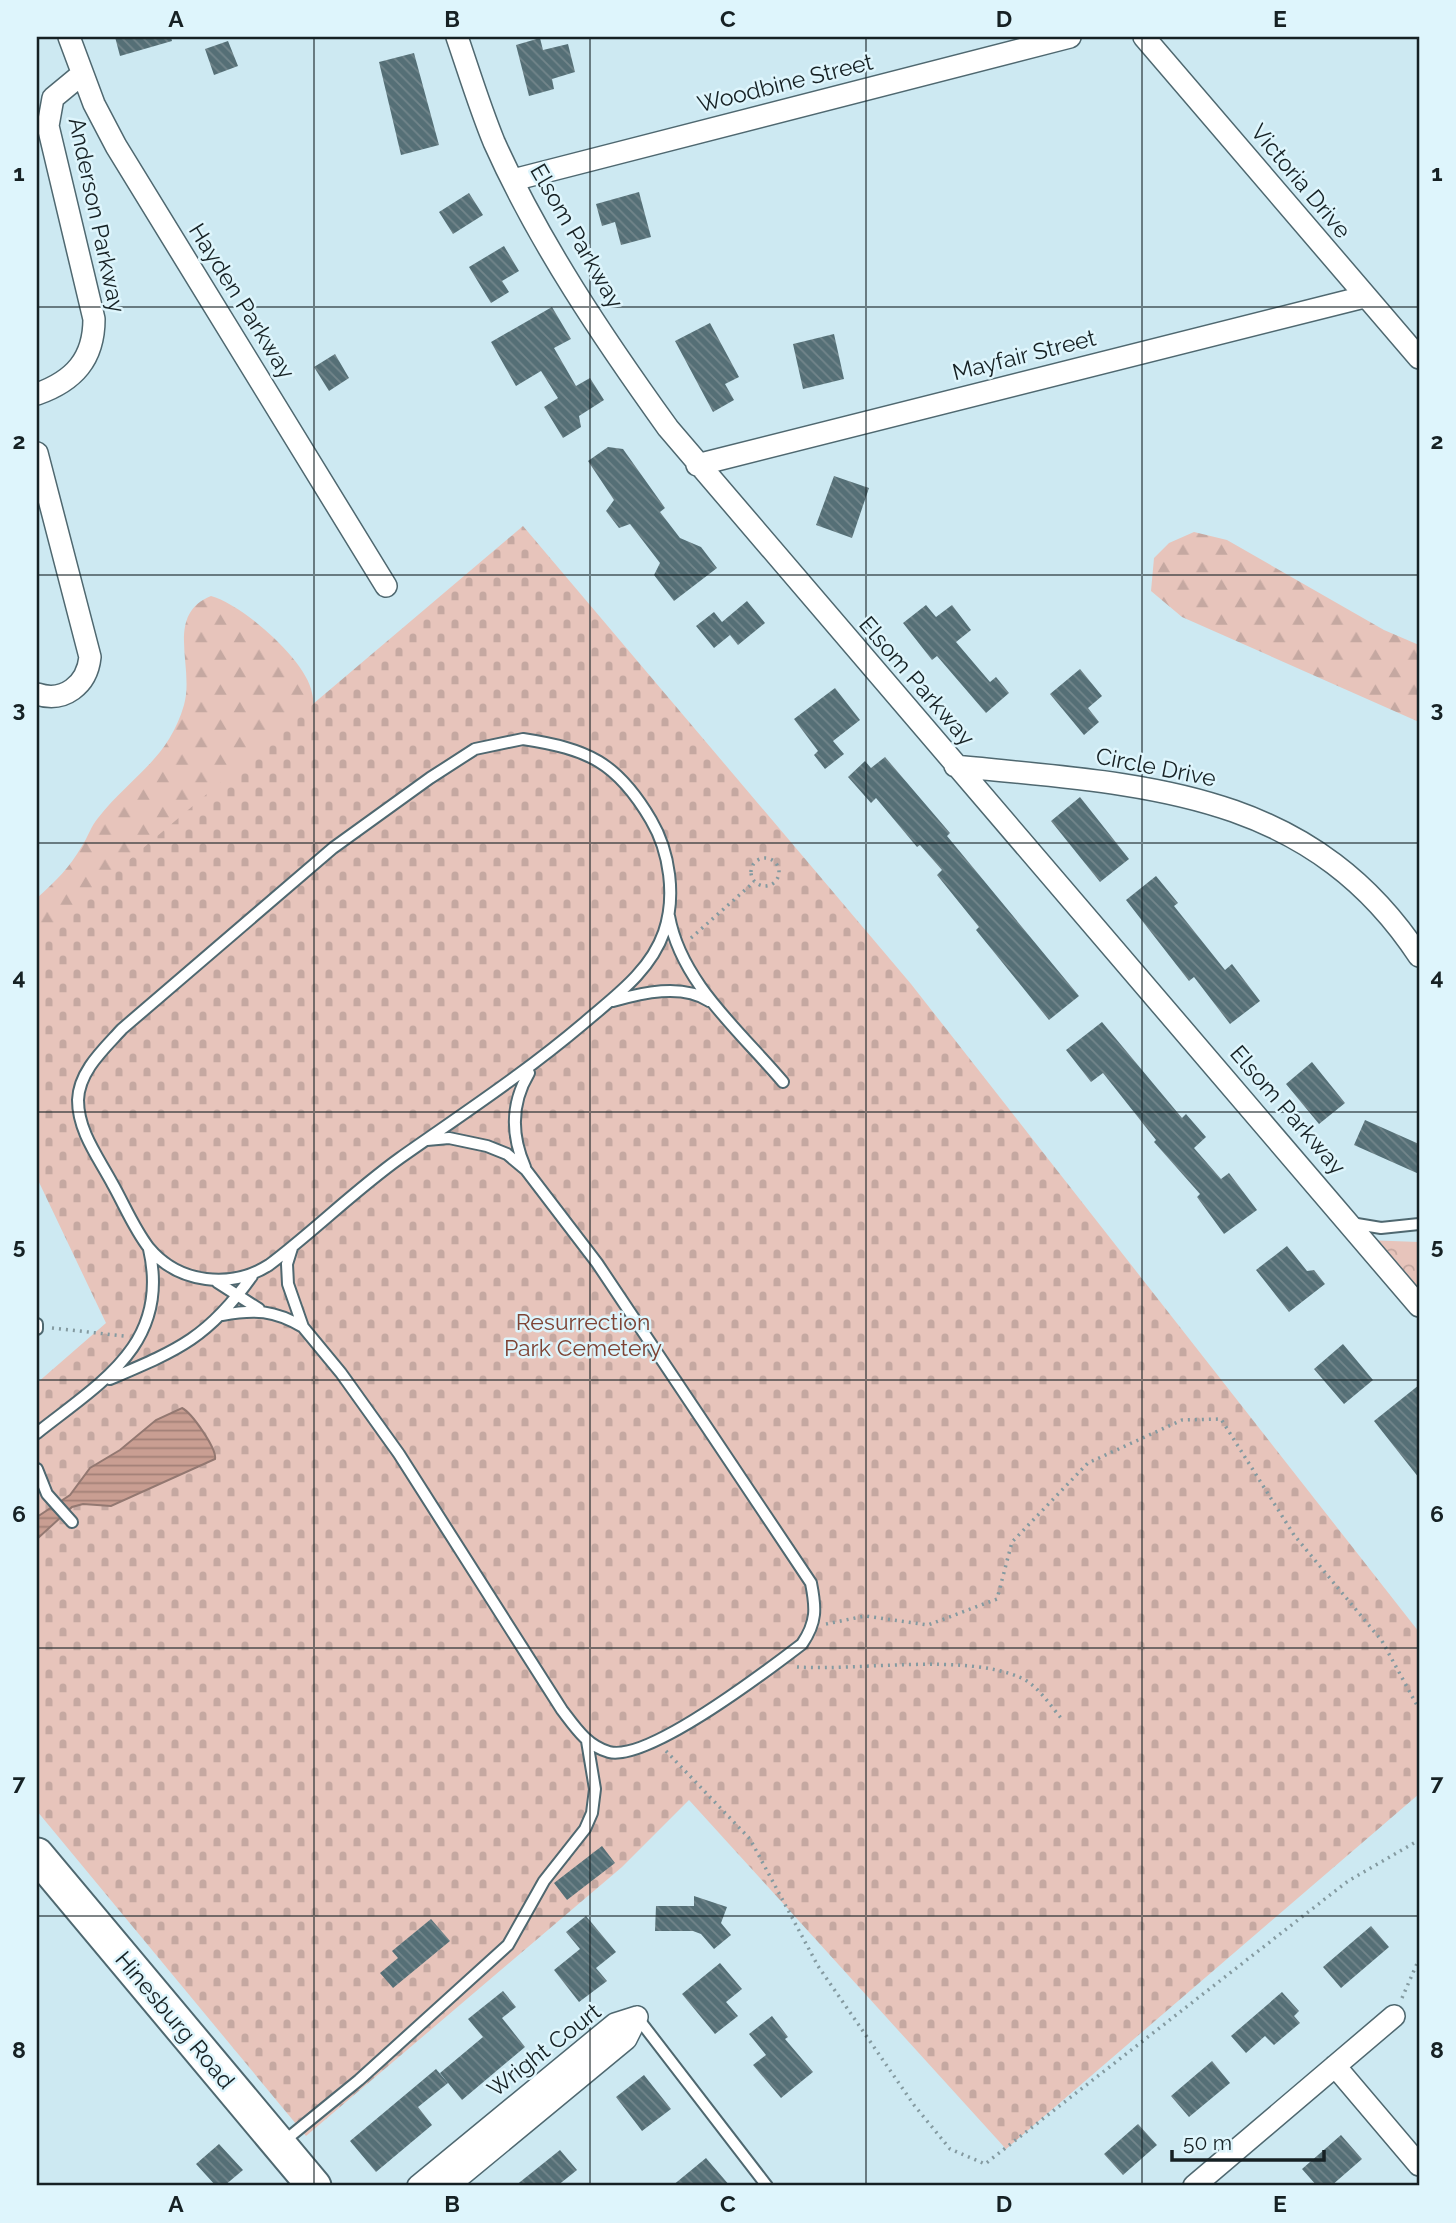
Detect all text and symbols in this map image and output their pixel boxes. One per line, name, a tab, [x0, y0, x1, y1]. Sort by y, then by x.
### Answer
text: A	[168, 5, 184, 32]
text: B	[444, 5, 460, 32]
text: C	[720, 5, 736, 32]
text: D	[996, 5, 1012, 32]
text: E	[1273, 5, 1287, 32]
street label: Woodbine Street	[694, 48, 876, 117]
street label: Anderson Parkway	[64, 115, 131, 315]
street label: Victoria Drive	[1246, 118, 1357, 243]
text: 1	[13, 159, 25, 186]
street label: Elsom Parkway	[525, 159, 630, 313]
text: 1	[1431, 159, 1443, 186]
street label: Hayden Parkway	[184, 218, 301, 383]
street label: Mayfair Street	[949, 324, 1099, 385]
text: 2	[13, 427, 25, 454]
text: 2	[1431, 427, 1443, 454]
street label: Elsom Parkway	[854, 611, 981, 751]
text: 3	[13, 695, 25, 722]
text: 3	[1431, 695, 1443, 722]
street label: Circle Drive	[1094, 742, 1218, 791]
text: 4	[12, 963, 26, 990]
text: 4	[1430, 963, 1444, 990]
street label: Elsom Parkway	[1225, 1040, 1352, 1180]
text: 5	[13, 1232, 26, 1259]
text: 5	[1431, 1232, 1444, 1259]
park label: Resurrection Park Cemetery	[504, 1308, 662, 1361]
text: 6	[12, 1500, 26, 1527]
text: 6	[1430, 1500, 1444, 1527]
text: 7	[13, 1768, 26, 1795]
text: 7	[1431, 1768, 1444, 1795]
street label: Hinesburg Road	[110, 1946, 241, 2094]
street label: Wright Court	[482, 1997, 606, 2102]
text: 8	[12, 2036, 26, 2063]
text: 8	[1430, 2036, 1444, 2063]
scale bar	[1172, 2118, 1325, 2162]
text: 50 m	[1183, 2130, 1232, 2155]
text: A	[168, 2190, 184, 2217]
text: B	[444, 2190, 460, 2217]
text: C	[720, 2190, 736, 2217]
text: D	[996, 2190, 1012, 2217]
text: E	[1273, 2190, 1287, 2217]

